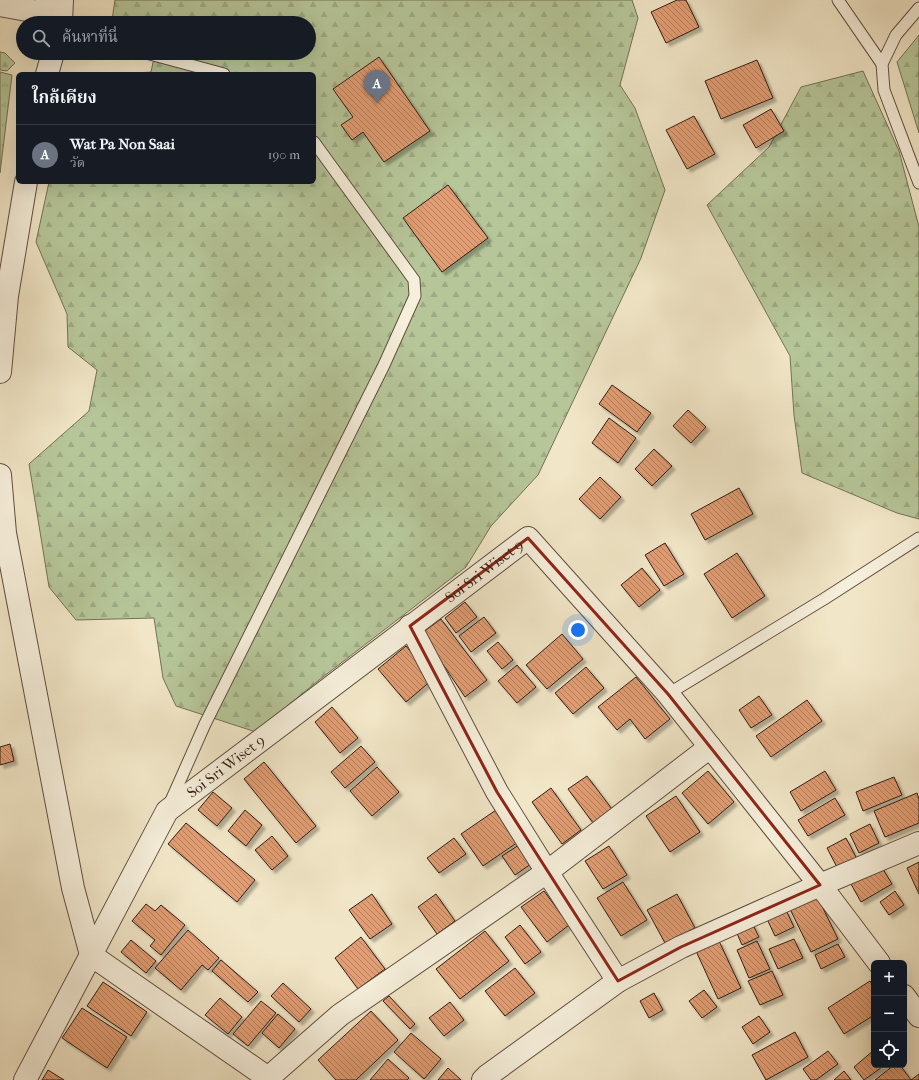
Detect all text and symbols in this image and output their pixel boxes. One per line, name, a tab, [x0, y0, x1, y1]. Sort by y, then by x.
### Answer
search box	[16, 16, 316, 60]
icon: search	[30, 27, 52, 49]
text: ค้นหาที่นี่	[62, 28, 118, 46]
pin: A	[364, 70, 390, 103]
text: ใกล้เคียง	[32, 87, 97, 107]
text: Wat Pa Non Saai	[70, 135, 175, 153]
text: A	[41, 147, 49, 162]
text: 190 m	[268, 147, 300, 162]
text: วัด	[70, 155, 85, 170]
street label: Soi Sri Wiset 9	[442, 536, 527, 606]
your location	[568, 620, 588, 640]
street label: Soi Sri Wiset 9	[183, 731, 269, 802]
map controls	[871, 960, 907, 1068]
button: +	[871, 960, 907, 996]
button: −	[871, 996, 907, 1032]
button: locate	[871, 1032, 907, 1068]

